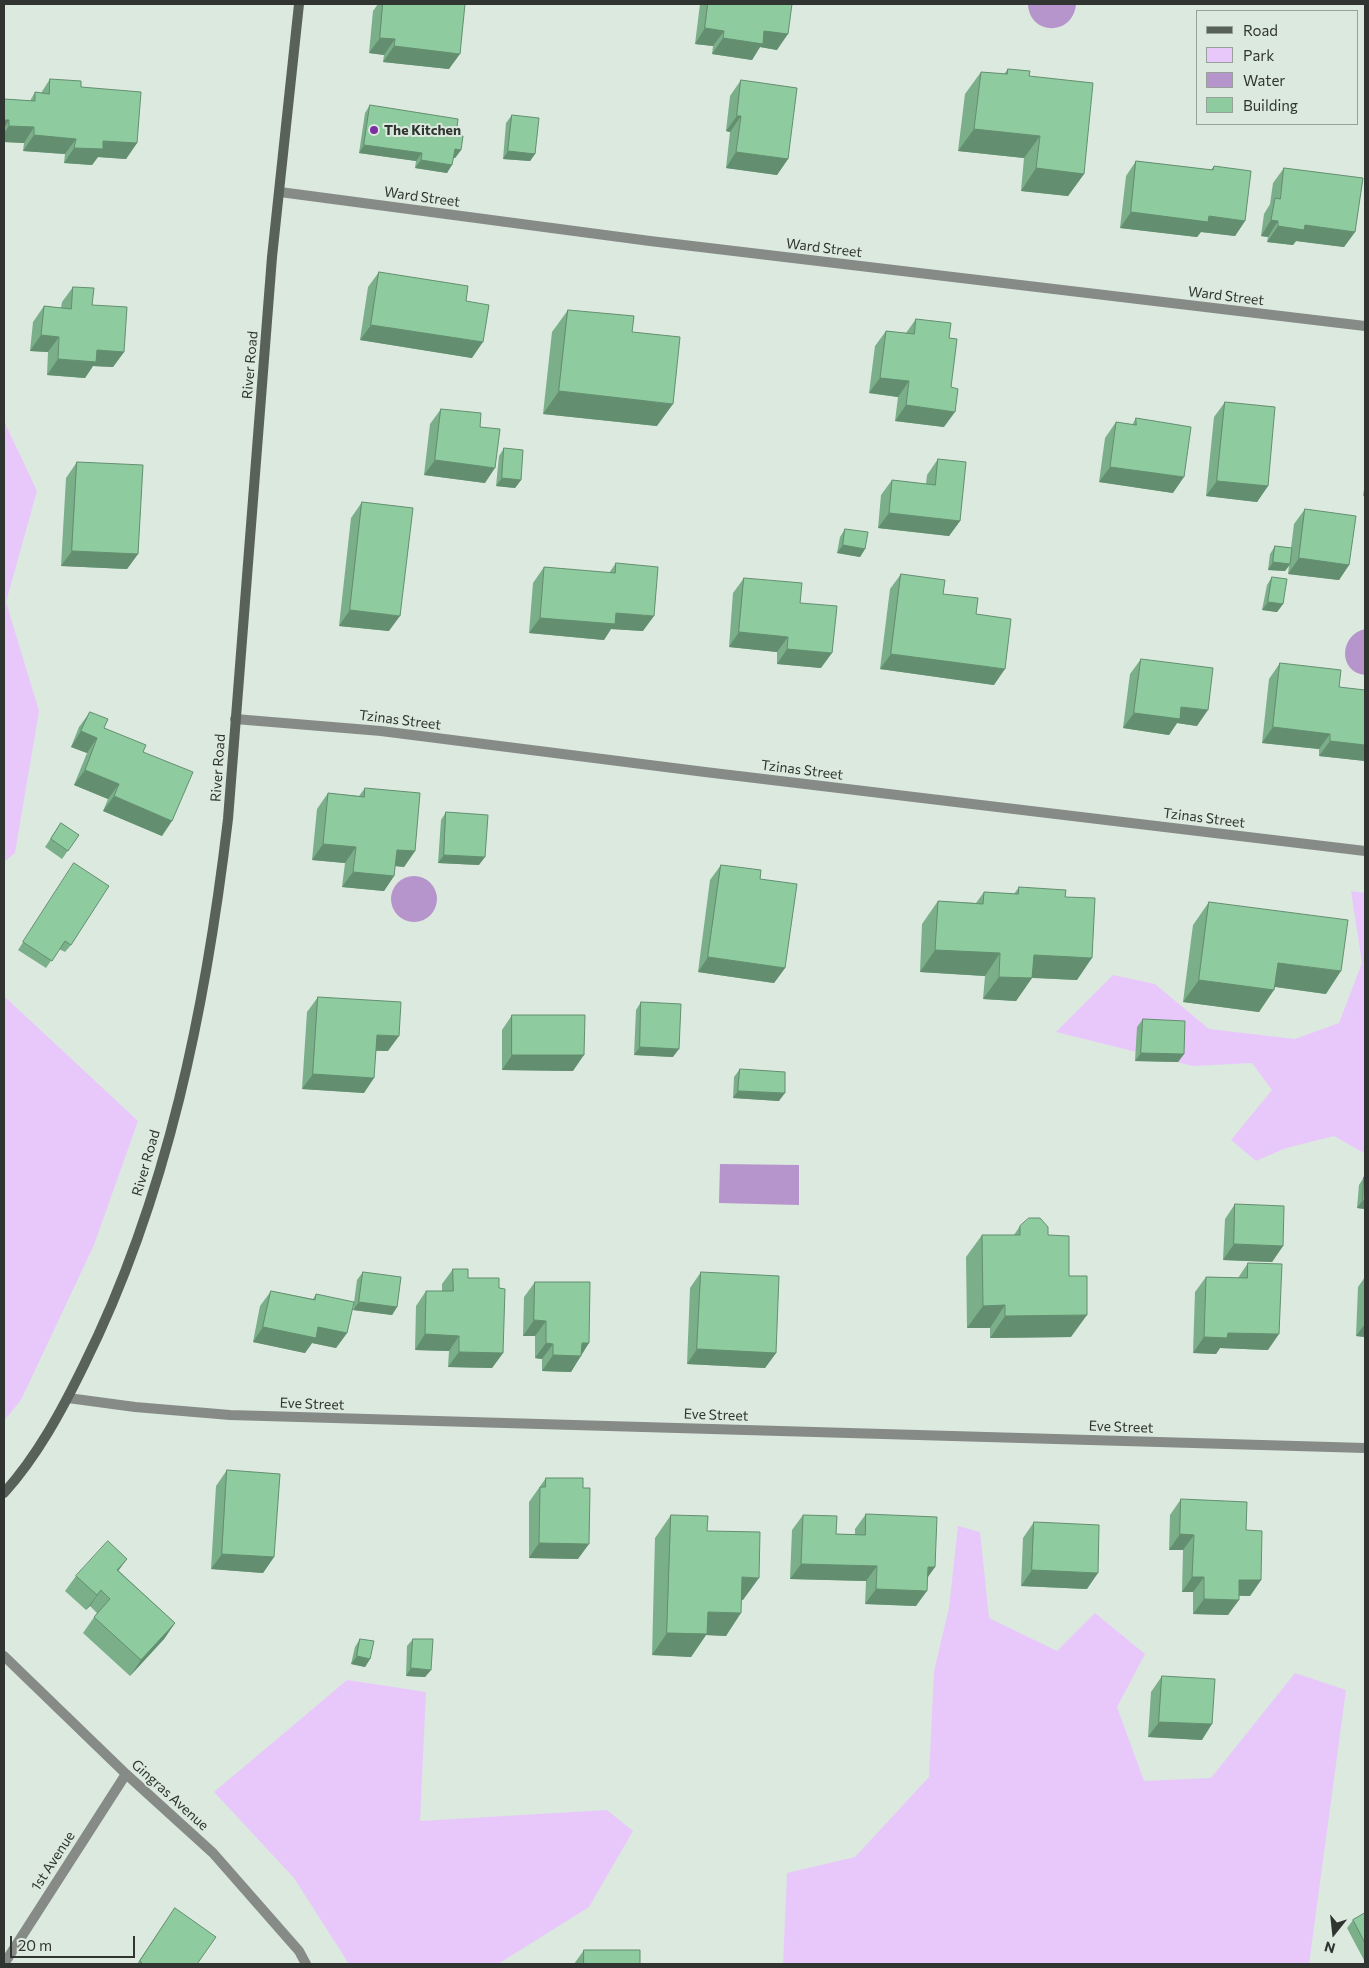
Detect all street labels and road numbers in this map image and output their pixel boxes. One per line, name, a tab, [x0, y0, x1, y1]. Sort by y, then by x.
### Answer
street label: Ward Street	[383, 183, 461, 211]
street label: Ward Street	[785, 235, 863, 261]
street label: Ward Street	[1187, 283, 1265, 309]
street label: River Road	[239, 330, 261, 400]
street label: Tzinas Street	[358, 707, 442, 733]
street label: River Road	[207, 733, 229, 803]
street label: Tzinas Street	[760, 757, 844, 783]
street label: Tzinas Street	[1162, 805, 1246, 831]
street label: River Road	[129, 1128, 163, 1198]
street label: Eve Street	[279, 1394, 345, 1414]
street label: Eve Street	[683, 1405, 749, 1425]
street label: Eve Street	[1088, 1417, 1154, 1437]
street label: Gingras Avenue	[128, 1756, 212, 1834]
street label: 1st Avenue	[28, 1828, 78, 1894]

